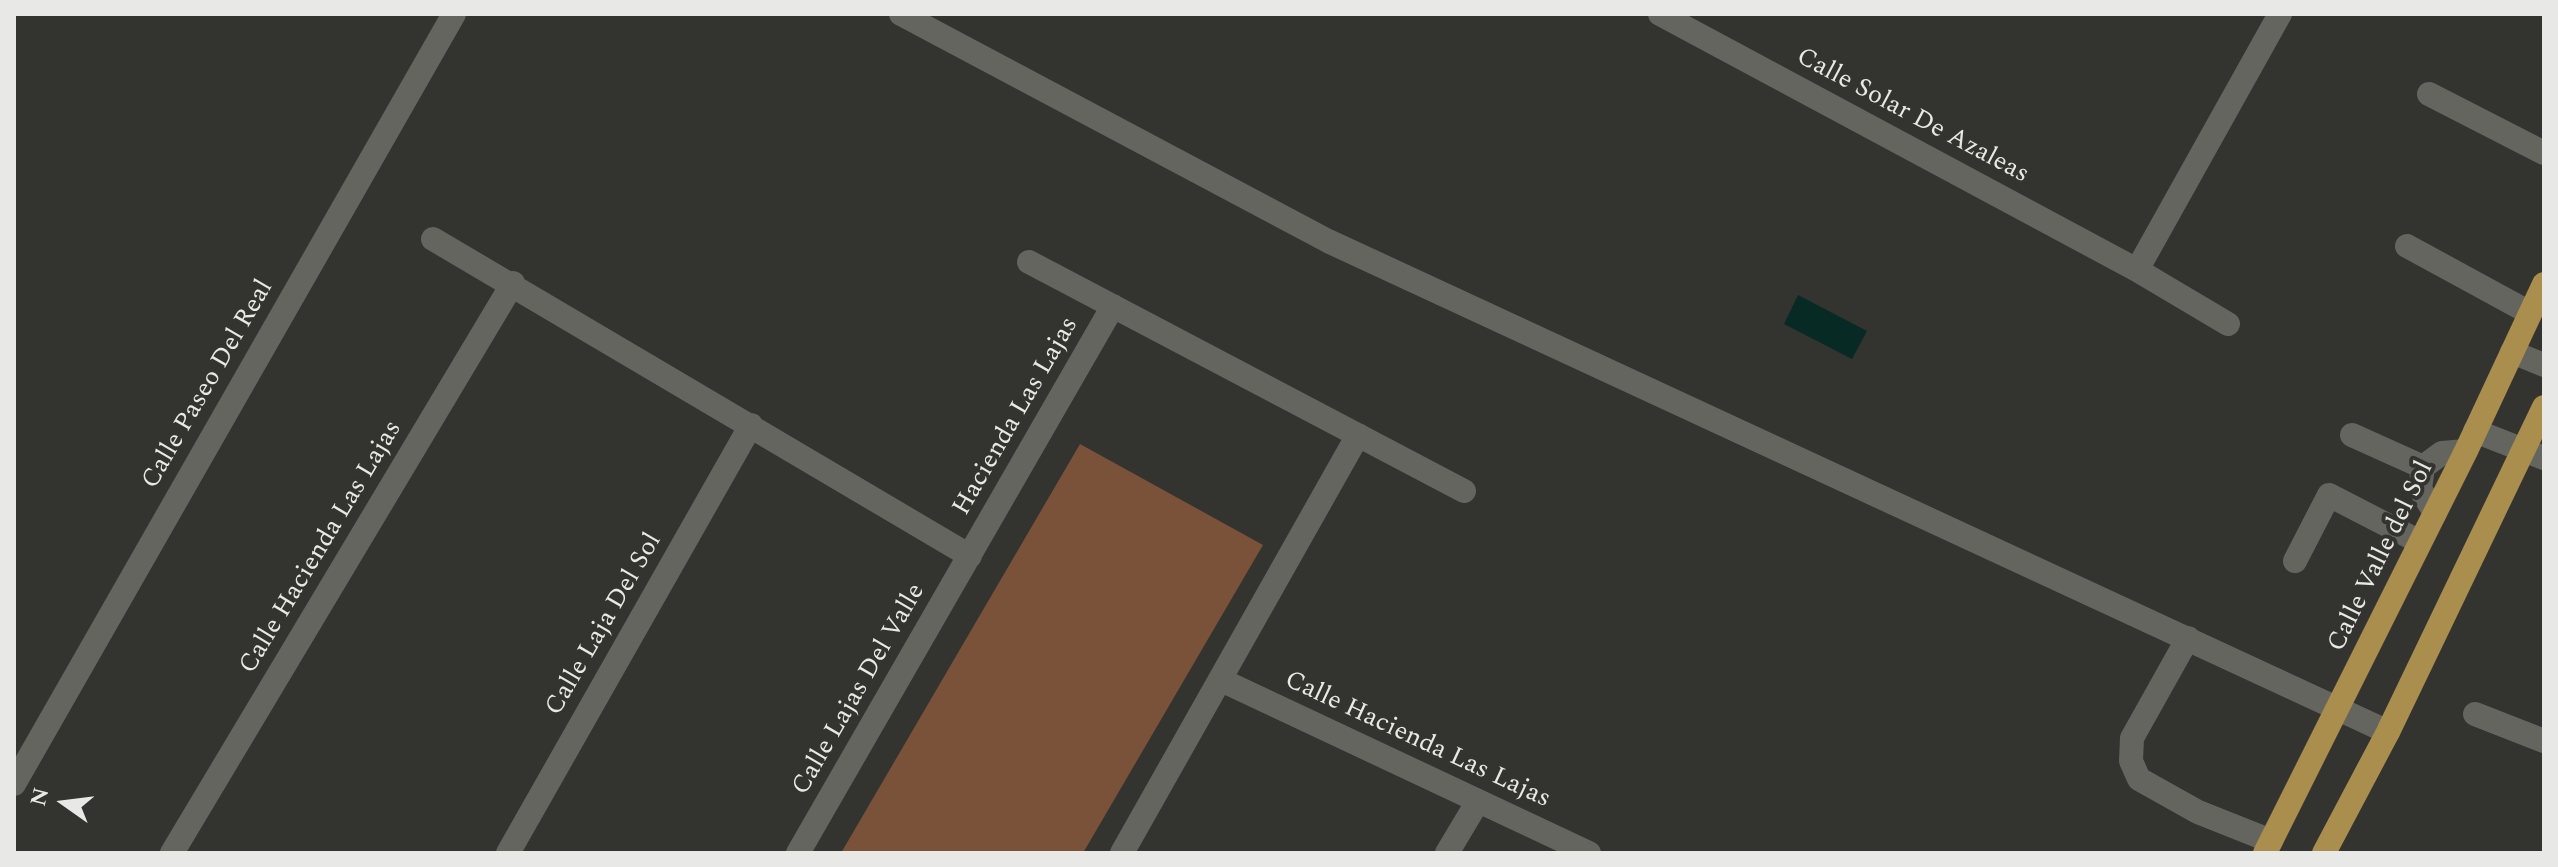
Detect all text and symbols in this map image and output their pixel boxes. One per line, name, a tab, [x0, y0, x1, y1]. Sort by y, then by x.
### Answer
street label: Calle Solar De Azaleas	[1790, 42, 2034, 192]
street label: Calle Paseo Del Real	[136, 275, 282, 495]
street label: Hacienda Las Lajas	[947, 312, 1087, 522]
street label: Calle Hacienda Las Lajas	[234, 416, 410, 680]
street label: Calle Valle del Sol	[2322, 457, 2442, 657]
street label: Calle Laja Del Sol	[540, 528, 670, 722]
street label: Calle Lajas Del Valle	[787, 579, 933, 801]
street label: Calle Hacienda Las Lajas	[1279, 666, 1555, 816]
north arrow	[24, 763, 104, 843]
text: N	[22, 784, 58, 810]

